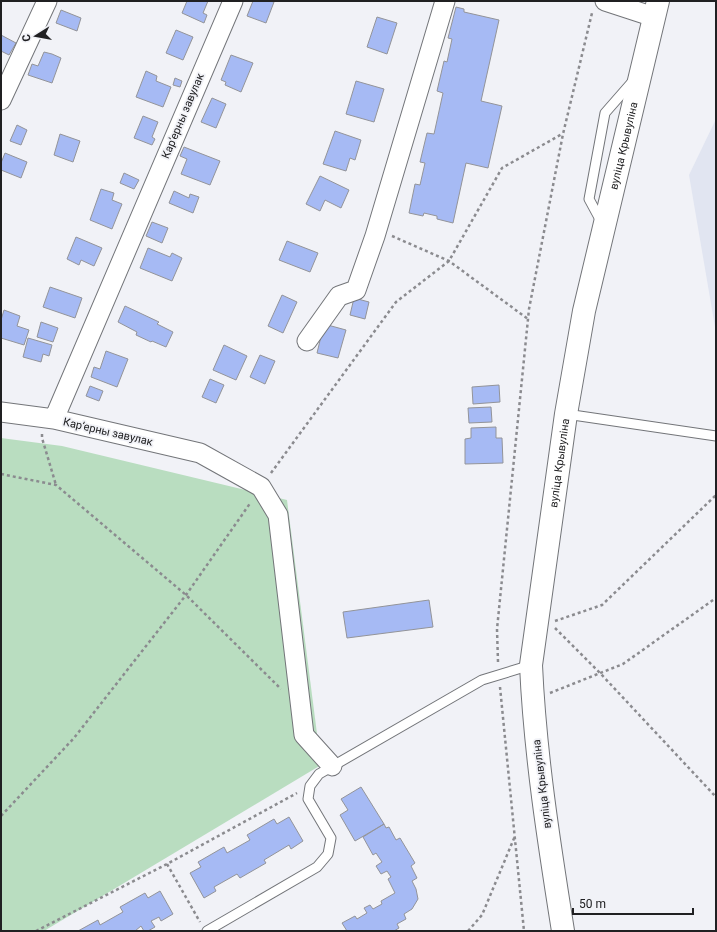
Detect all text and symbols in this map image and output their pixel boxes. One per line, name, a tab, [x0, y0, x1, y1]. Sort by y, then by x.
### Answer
north arrow	[16, 16, 56, 56]
text: С	[20, 33, 34, 43]
street label: Карʼерны завулак	[159, 71, 207, 161]
street label: вуліца Крывуліна	[607, 100, 640, 191]
street label: Карʼерны завулак	[62, 415, 154, 449]
street label: вуліца Крывуліна	[547, 418, 572, 508]
street label: вуліца Крывуліна	[530, 739, 554, 829]
scale bar	[573, 890, 693, 916]
text: 50 m	[579, 897, 606, 911]

